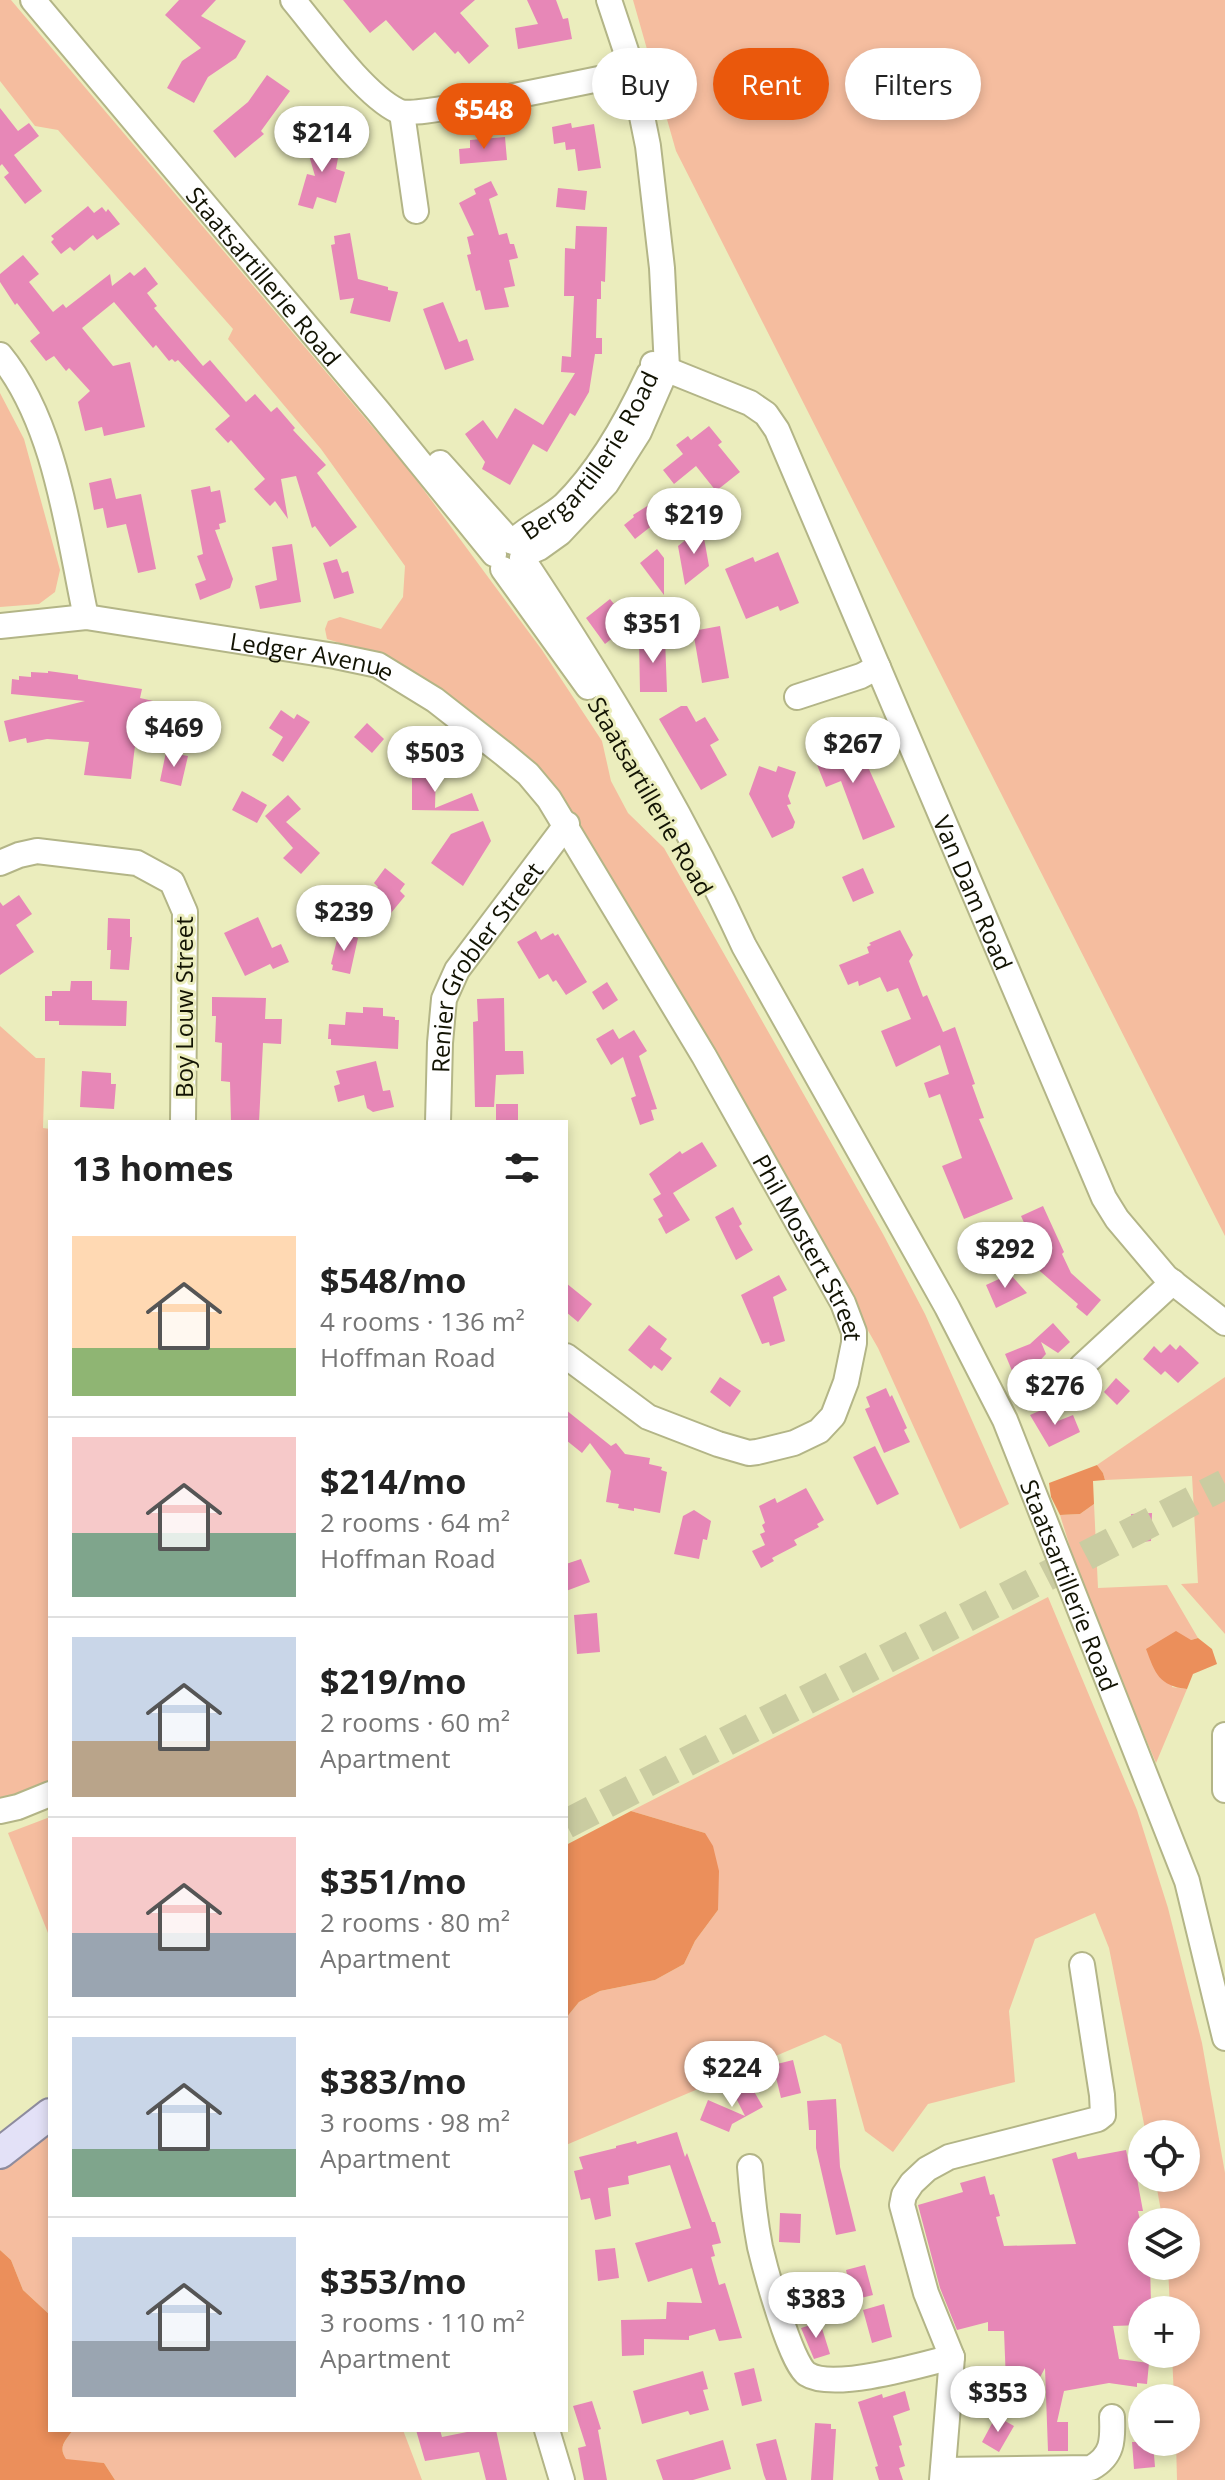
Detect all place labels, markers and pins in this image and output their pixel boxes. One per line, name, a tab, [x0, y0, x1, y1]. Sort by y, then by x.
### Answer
pin: $548	[437, 83, 531, 151]
pin: $214	[275, 106, 369, 174]
pin: $219	[647, 488, 741, 556]
pin: $351	[606, 597, 700, 665]
pin: $469	[127, 701, 221, 769]
pin: $267	[806, 717, 900, 785]
pin: $503	[388, 726, 482, 794]
pin: $239	[297, 885, 391, 953]
pin: $292	[958, 1222, 1052, 1290]
pin: $276	[1008, 1359, 1102, 1427]
pin: $224	[685, 2041, 779, 2109]
pin: $383	[769, 2272, 863, 2340]
pin: $353	[951, 2366, 1045, 2434]

